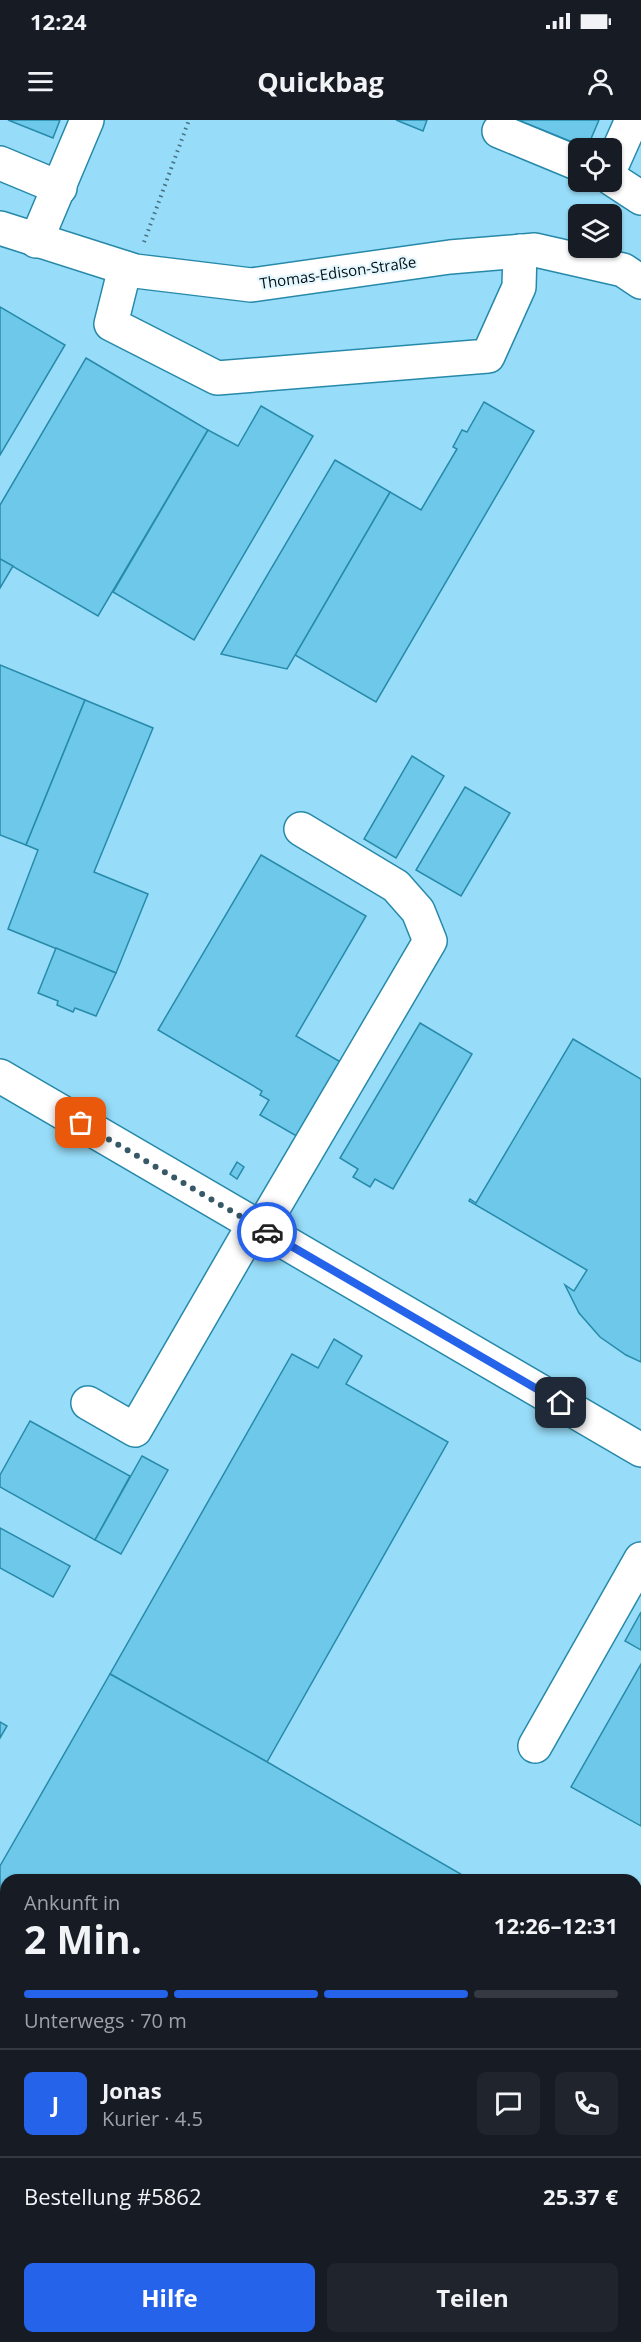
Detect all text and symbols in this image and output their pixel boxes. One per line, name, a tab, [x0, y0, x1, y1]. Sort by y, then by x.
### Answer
text: 12:24	[30, 6, 87, 36]
text: Quickbag	[257, 63, 384, 100]
icon: menu	[24, 65, 57, 98]
icon: person	[584, 65, 617, 98]
map controls	[568, 138, 622, 258]
button: locate	[568, 138, 622, 192]
button: layers	[568, 204, 622, 258]
street label: Thomas-Edison-Straße	[258, 251, 417, 293]
pin	[55, 1097, 106, 1148]
icon: bag	[64, 1106, 97, 1139]
courier	[237, 1202, 297, 1262]
icon: car	[251, 1216, 284, 1249]
pin	[535, 1377, 586, 1428]
icon: home	[544, 1386, 577, 1419]
text: Ankunft in	[24, 1889, 120, 1916]
text: 12:26–12:31	[494, 1910, 618, 1940]
text: 2 Min.	[24, 1912, 142, 1965]
text: Unterwegs · 70 m	[24, 2007, 187, 2034]
button: chat	[477, 2072, 540, 2135]
button: phone	[555, 2072, 618, 2135]
text: Jonas	[102, 2075, 162, 2105]
text: J	[52, 2088, 59, 2118]
text: Kurier · 4.5	[102, 2105, 203, 2132]
text: Bestellung #5862	[24, 2181, 202, 2211]
text: 25.37 €	[543, 2181, 618, 2211]
button: Hilfe	[24, 2263, 315, 2332]
button: Teilen	[327, 2263, 618, 2332]

